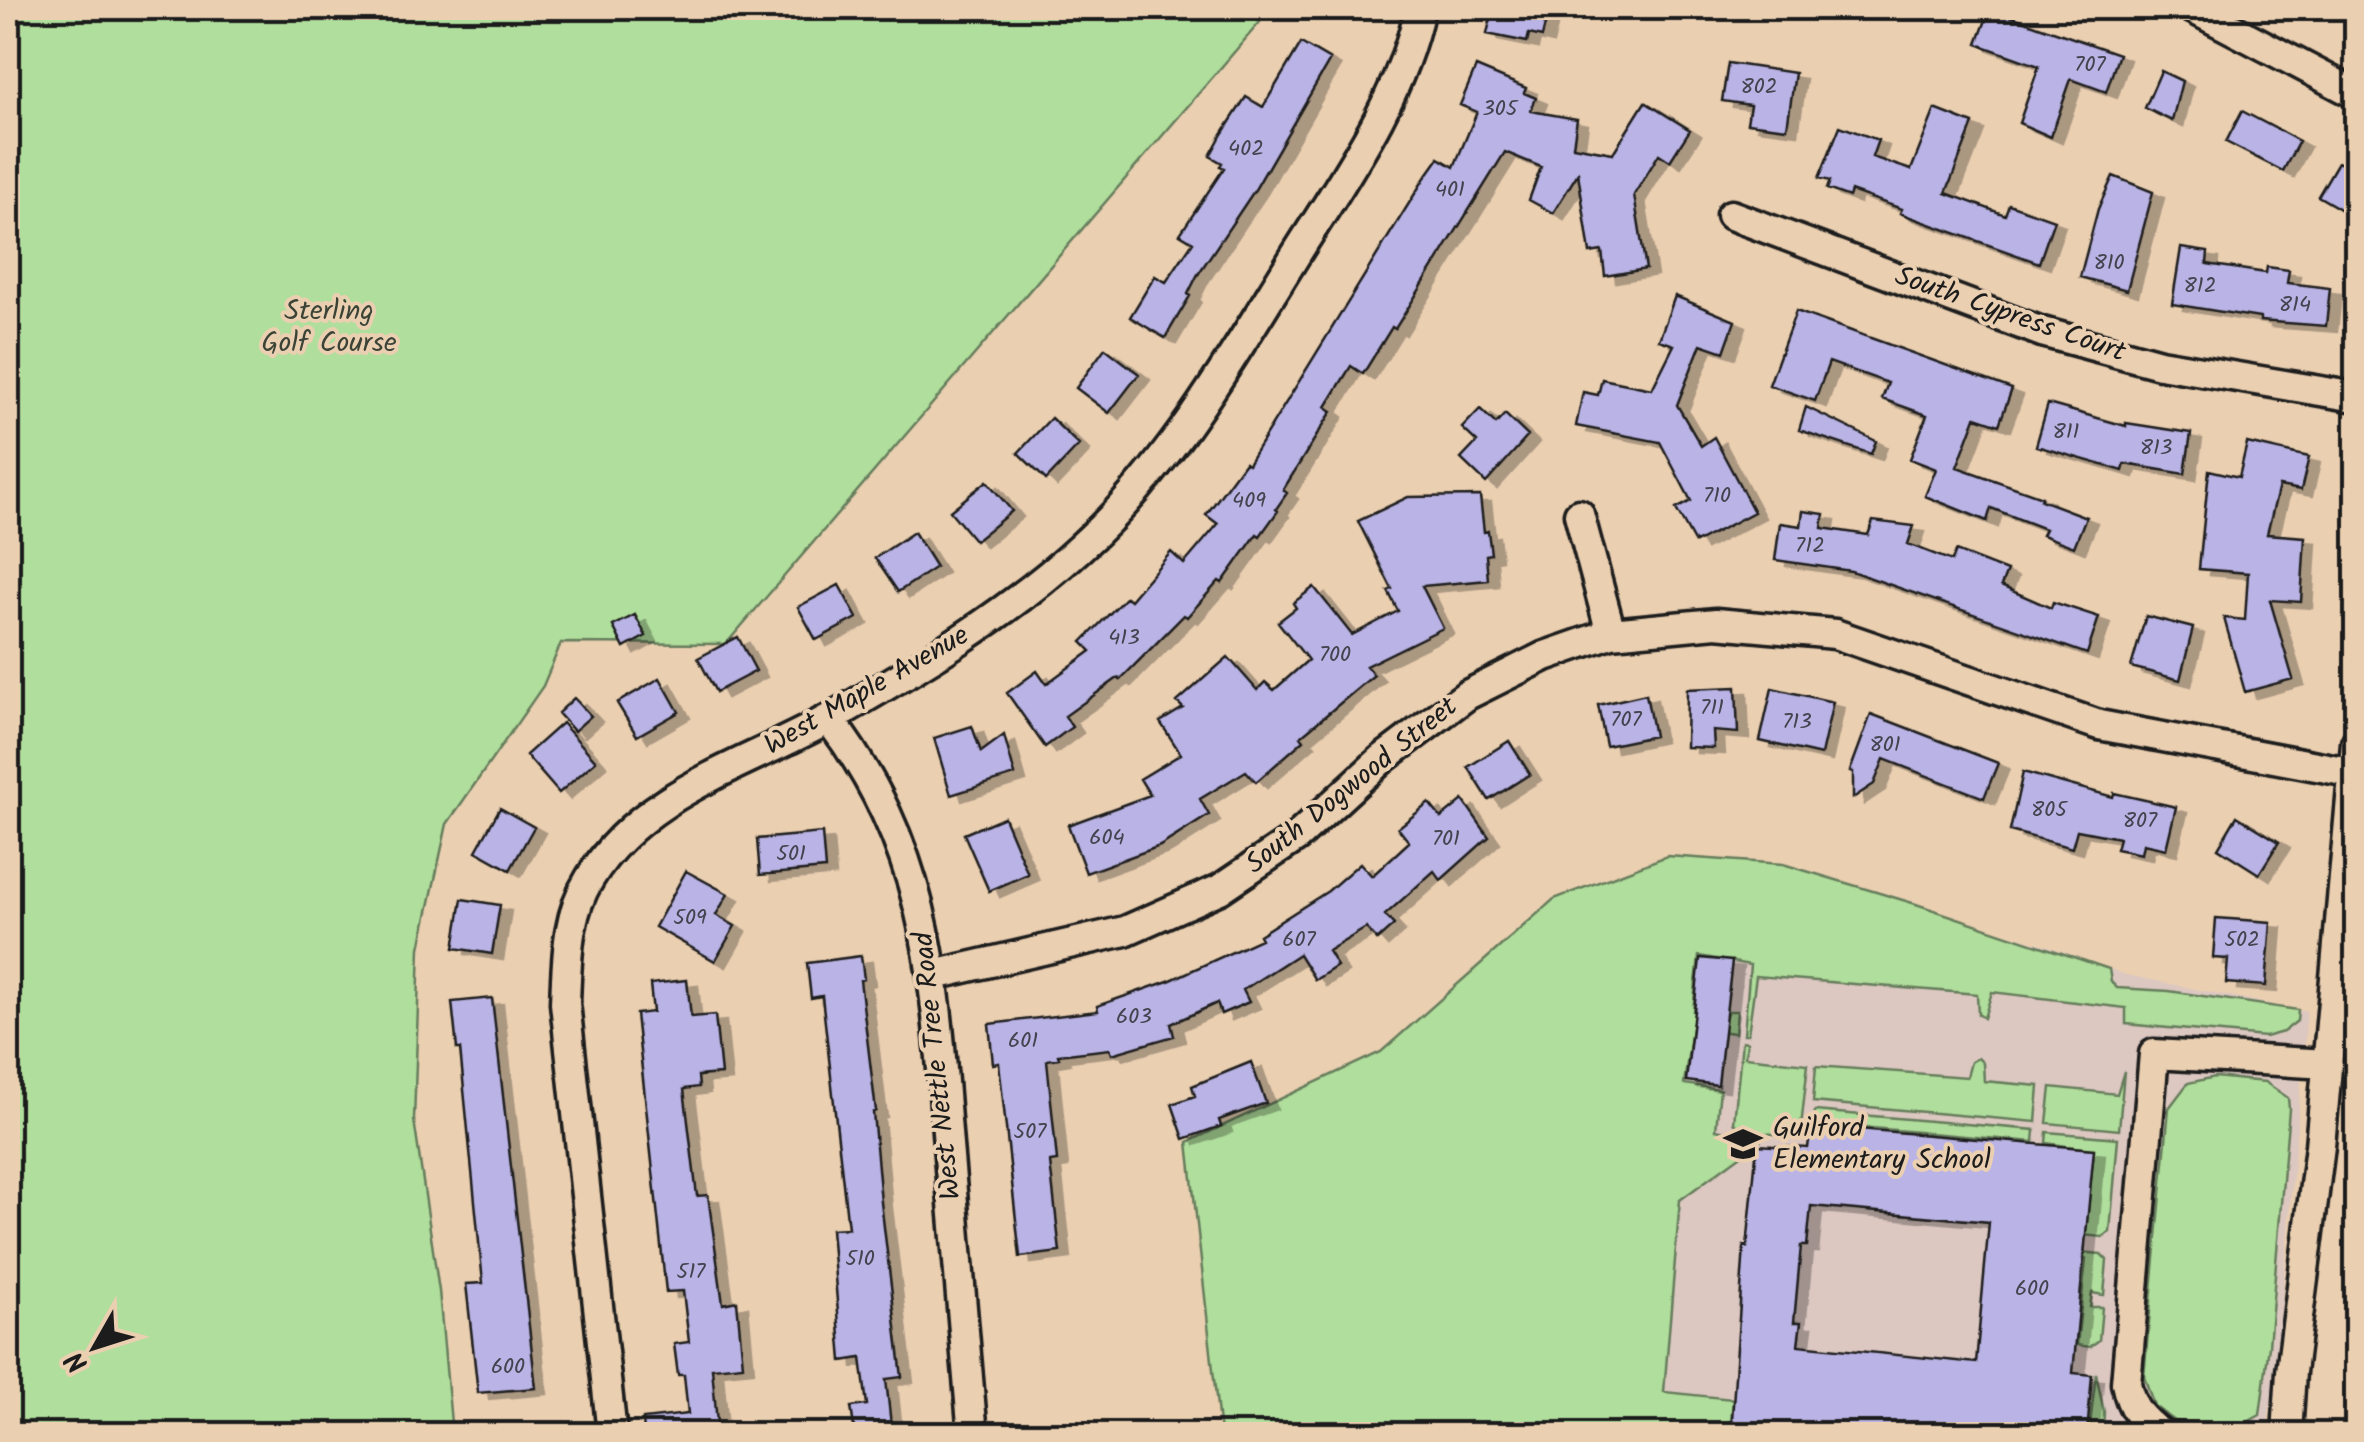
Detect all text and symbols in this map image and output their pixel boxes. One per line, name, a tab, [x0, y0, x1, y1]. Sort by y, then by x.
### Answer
house number: 707	[2074, 48, 2106, 83]
house number: 802	[1740, 70, 1778, 105]
house number: 305	[1482, 92, 1519, 127]
house number: 402	[1228, 132, 1264, 167]
house number: 401	[1435, 173, 1465, 208]
house number: 810	[2093, 246, 2125, 281]
street label: South Cypress Court	[1889, 254, 2133, 376]
house number: 812	[2184, 269, 2216, 304]
house number: 814	[2279, 288, 2311, 323]
park label: Sterling Golf Course	[261, 289, 397, 366]
house number: 811	[2052, 415, 2080, 450]
house number: 813	[2140, 431, 2172, 466]
house number: 710	[1703, 479, 1731, 514]
house number: 409	[1232, 484, 1266, 519]
house number: 712	[1795, 529, 1825, 564]
street label: West Maple Avenue	[756, 614, 978, 768]
house number: 413	[1108, 621, 1140, 656]
house number: 700	[1319, 638, 1351, 673]
street label: South Dogwood Street	[1236, 685, 1469, 886]
house number: 711	[1700, 691, 1724, 726]
house number: 707	[1610, 703, 1642, 738]
house number: 713	[1782, 705, 1812, 740]
house number: 801	[1869, 728, 1901, 763]
house number: 805	[2031, 793, 2068, 828]
house number: 807	[2123, 804, 2158, 839]
house number: 604	[1089, 821, 1125, 856]
house number: 701	[1432, 822, 1460, 857]
house number: 501	[776, 837, 806, 872]
house number: 509	[673, 901, 707, 936]
house number: 607	[1282, 923, 1317, 958]
house number: 502	[2224, 923, 2260, 958]
street label: West Nettle Tree Road	[901, 929, 974, 1202]
house number: 603	[1116, 1000, 1152, 1035]
house number: 601	[1008, 1024, 1038, 1059]
place label: Guilford Elementary School	[1773, 1106, 1991, 1183]
house number: 507	[1014, 1115, 1047, 1150]
school or university icon: Guilford Elementary School	[1722, 1123, 1764, 1165]
house number: 510	[845, 1242, 875, 1277]
house number: 517	[677, 1255, 706, 1290]
house number: 600	[2015, 1272, 2049, 1307]
north arrow	[45, 1297, 145, 1397]
text: N	[54, 1340, 101, 1382]
house number: 600	[491, 1350, 525, 1385]

